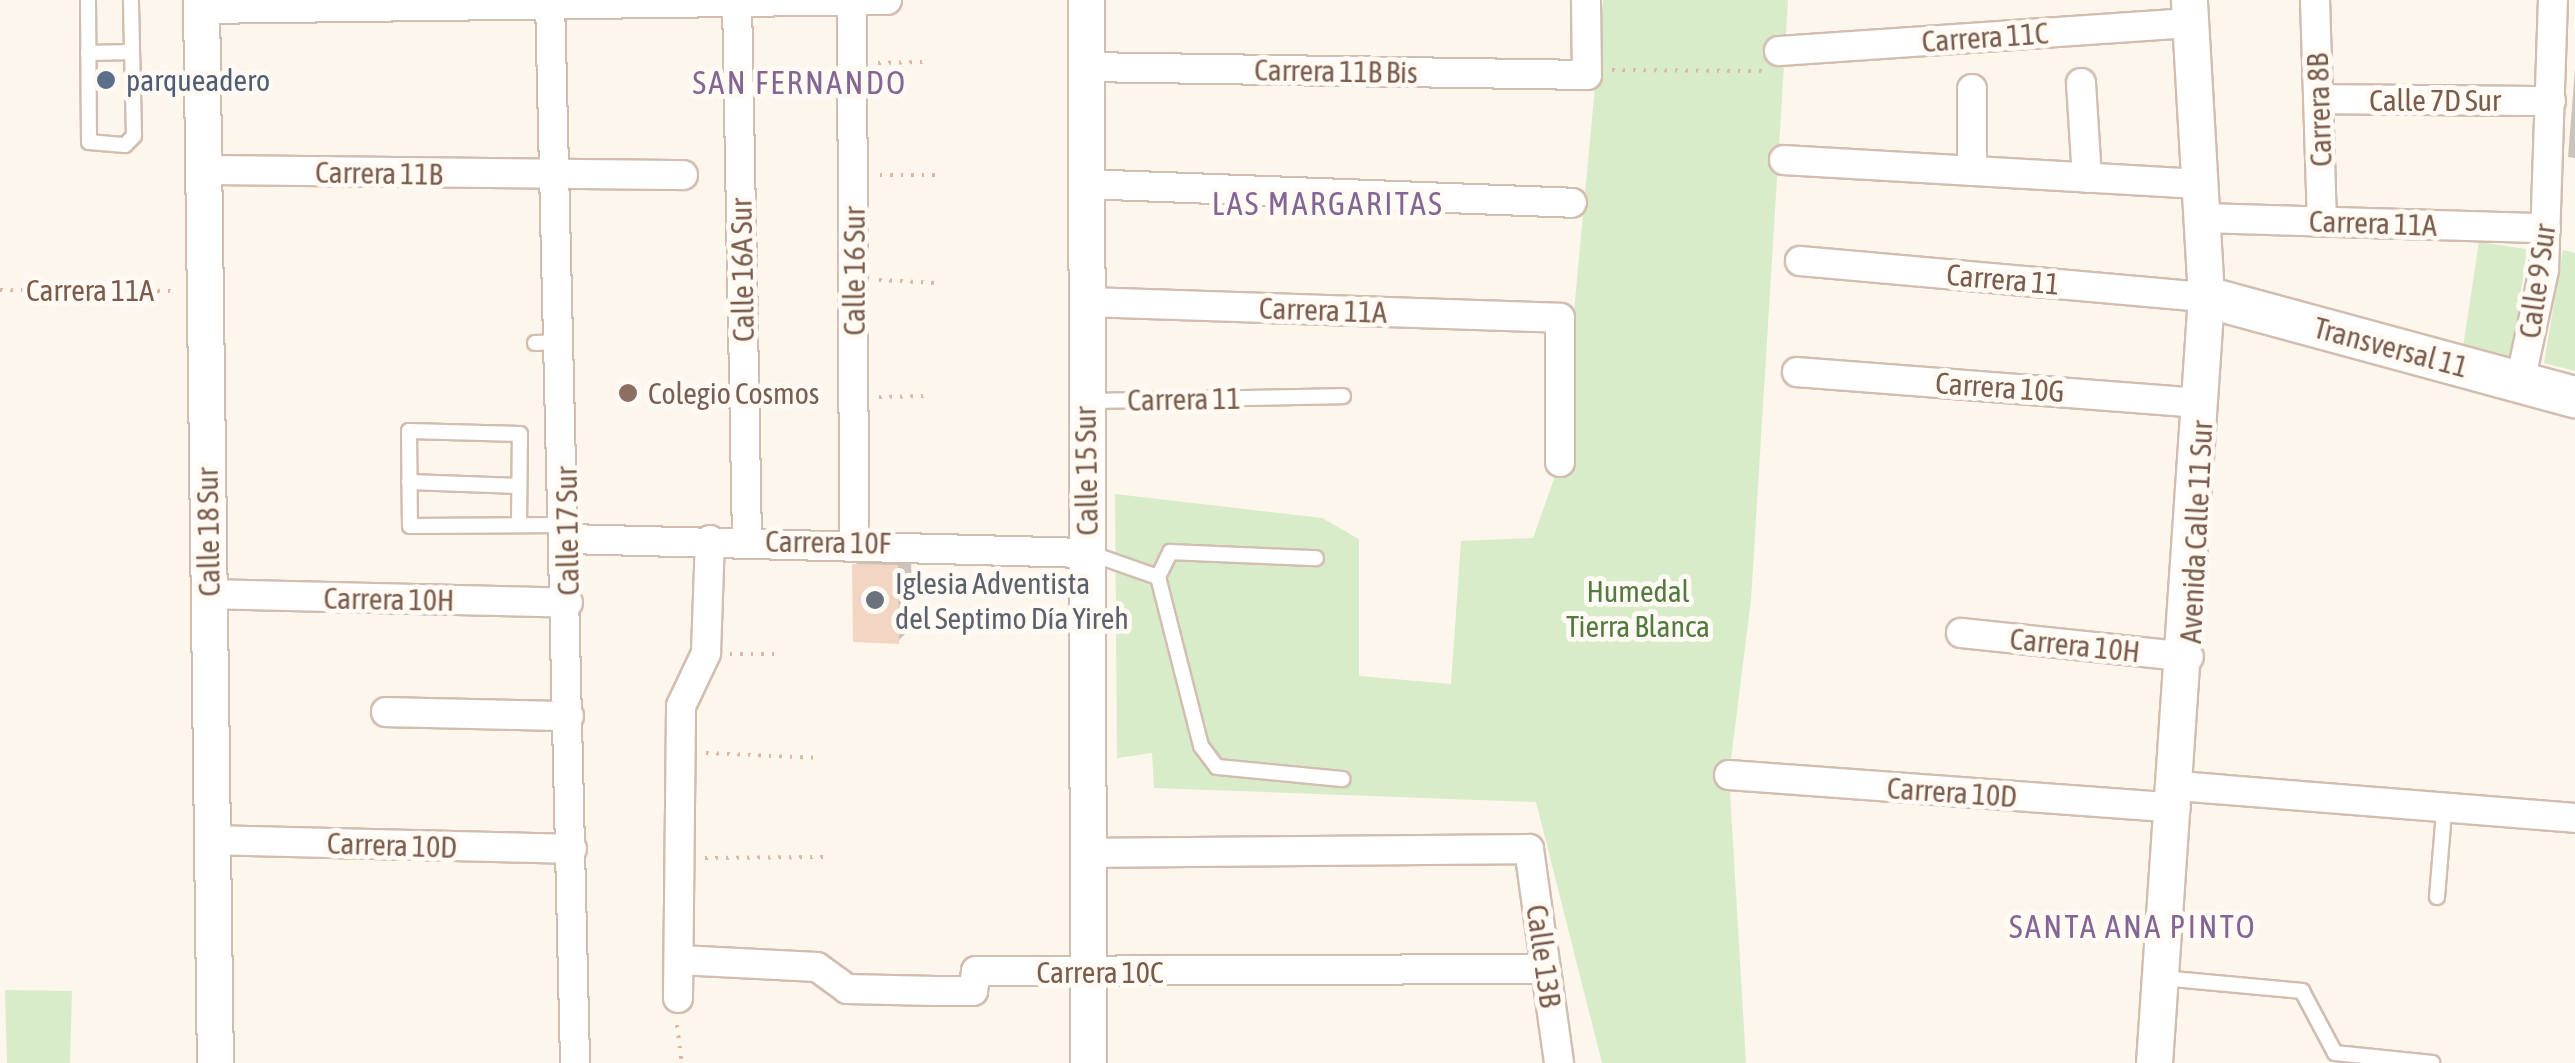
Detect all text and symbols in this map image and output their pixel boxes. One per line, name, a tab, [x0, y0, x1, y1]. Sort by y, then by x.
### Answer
street label: Carrera 11C	[1921, 15, 2049, 59]
street label: Carrera 11B Bis	[1254, 52, 1418, 90]
street label: Carrera 8B	[2299, 53, 2339, 167]
place label: parqueadero	[126, 62, 270, 98]
district label: SAN FERNANDO	[693, 64, 907, 102]
marker: parqueadero	[95, 69, 117, 91]
street label: Calle 7D Sur	[2369, 82, 2501, 118]
street label: Carrera 11B	[315, 154, 443, 192]
district label: LAS MARGARITAS	[1212, 185, 1444, 223]
street label: Calle 16A Sur	[723, 198, 761, 342]
street label: Carrera 11A	[2308, 203, 2438, 243]
street label: Calle 16 Sur	[836, 206, 872, 336]
street label: Calle 9 Sur	[2511, 222, 2563, 340]
street label: Carrera 11	[1945, 256, 2061, 302]
street label: Carrera 11A	[26, 272, 154, 308]
street label: Carrera 11A	[1258, 290, 1388, 330]
street label: Transversal 11	[2310, 309, 2472, 385]
street label: Carrera 10G	[1934, 365, 2066, 409]
place label: Colegio Cosmos	[648, 375, 819, 411]
street label: Carrera 11	[1127, 380, 1241, 418]
marker: Colegio Cosmos	[617, 382, 639, 404]
street label: Calle 15 Sur	[1067, 406, 1105, 536]
street label: Avenida Calle 11 Sur	[2172, 420, 2220, 644]
street label: Calle 17 Sur	[548, 466, 586, 596]
street label: Calle 18 Sur	[189, 467, 227, 597]
street label: Carrera 10F	[765, 523, 891, 561]
place label: Iglesia Adventista del Septimo Día Yireh	[895, 565, 1129, 636]
park label: Humedal Tierra Blanca	[1566, 573, 1710, 644]
street label: Carrera 10H	[323, 580, 455, 618]
marker: Iglesia Adventista del Septimo Día Yireh	[864, 589, 886, 611]
street label: Carrera 10H	[2008, 620, 2142, 670]
street label: Carrera 10D	[1886, 770, 2018, 814]
street label: Carrera 10D	[326, 825, 458, 865]
street label: Calle 13B	[1519, 902, 1569, 1010]
district label: SANTA ANA PINTO	[2009, 908, 2257, 946]
street label: Carrera 10C	[1037, 954, 1163, 990]

